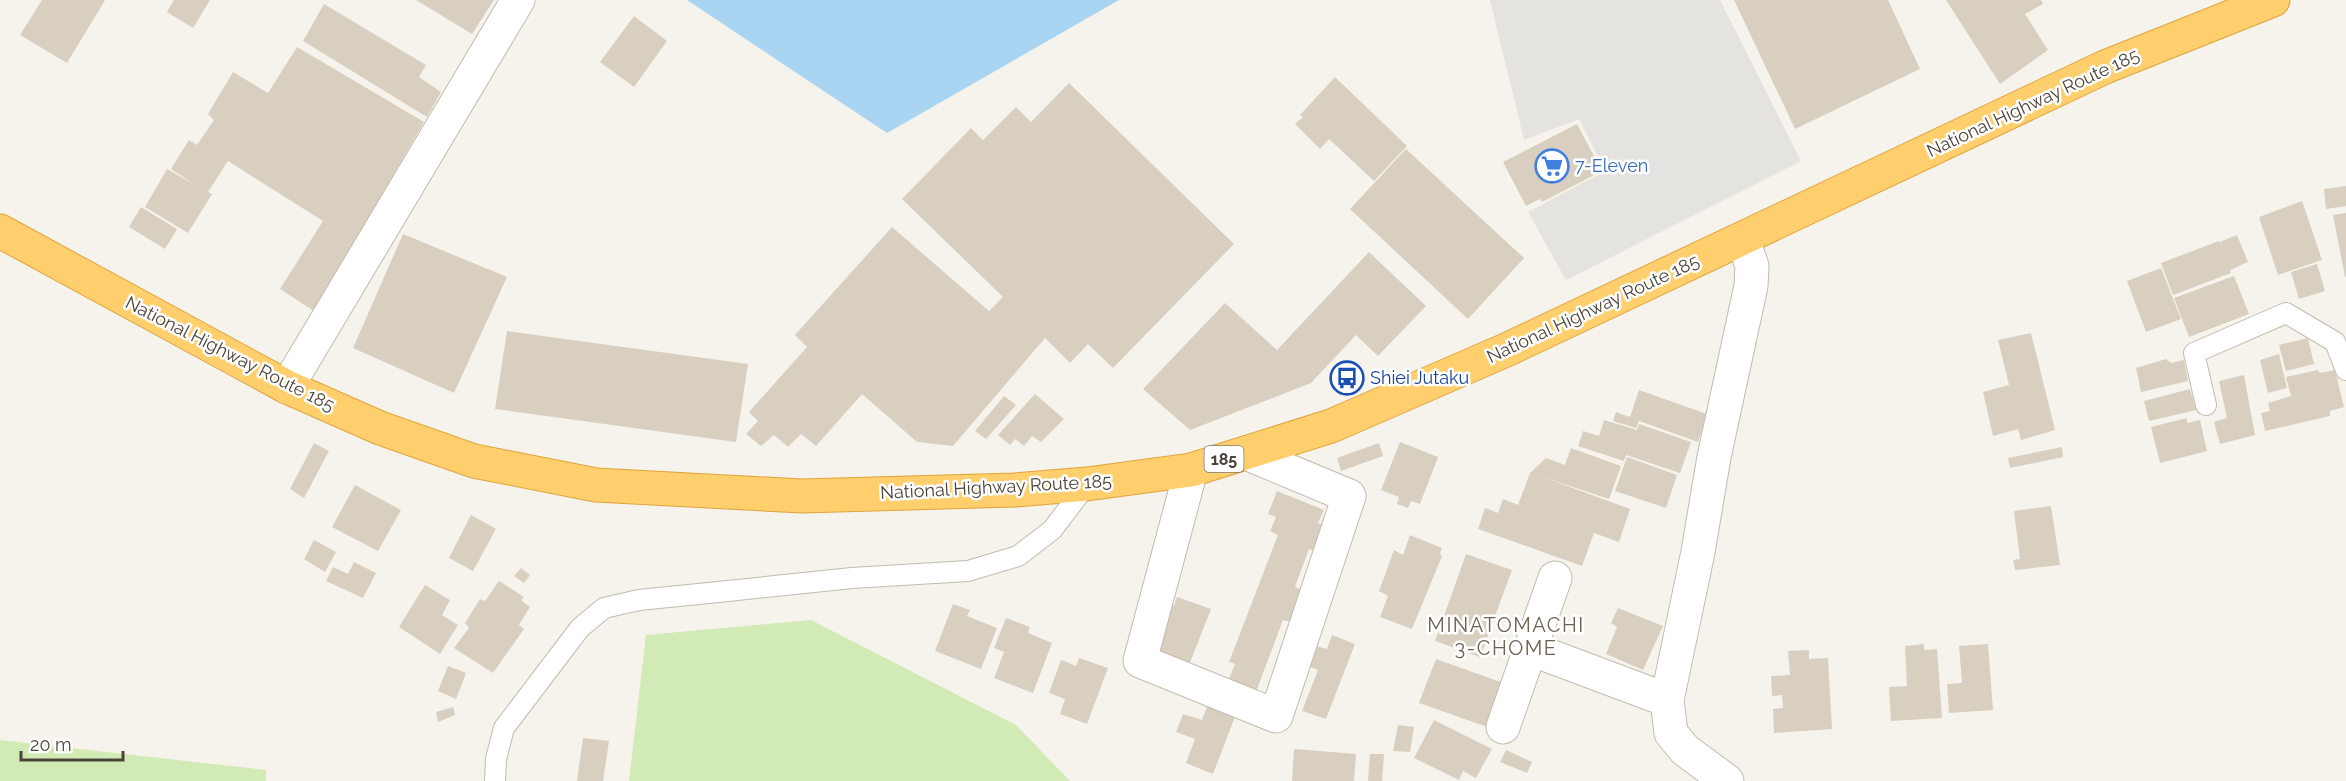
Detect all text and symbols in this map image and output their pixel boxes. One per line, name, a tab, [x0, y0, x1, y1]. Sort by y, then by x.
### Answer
street label: National Highway Route 185	[1923, 44, 2142, 161]
supermarket icon: 7-Eleven	[1534, 148, 1570, 184]
place label: 7-Eleven	[1575, 155, 1648, 176]
street label: National Highway Route 185	[1483, 250, 1702, 367]
street label: National Highway Route 185	[122, 292, 338, 416]
bus stop icon: Shiei Jutaku	[1329, 360, 1365, 396]
place label: Shiei Jutaku	[1370, 367, 1469, 388]
road number: 185	[1204, 446, 1244, 472]
street label: National Highway Route 185	[880, 470, 1113, 503]
district label: MINATOMACHI 3-CHOME	[1427, 613, 1585, 660]
scale bar	[21, 724, 123, 762]
text: 20 m	[30, 734, 72, 755]

